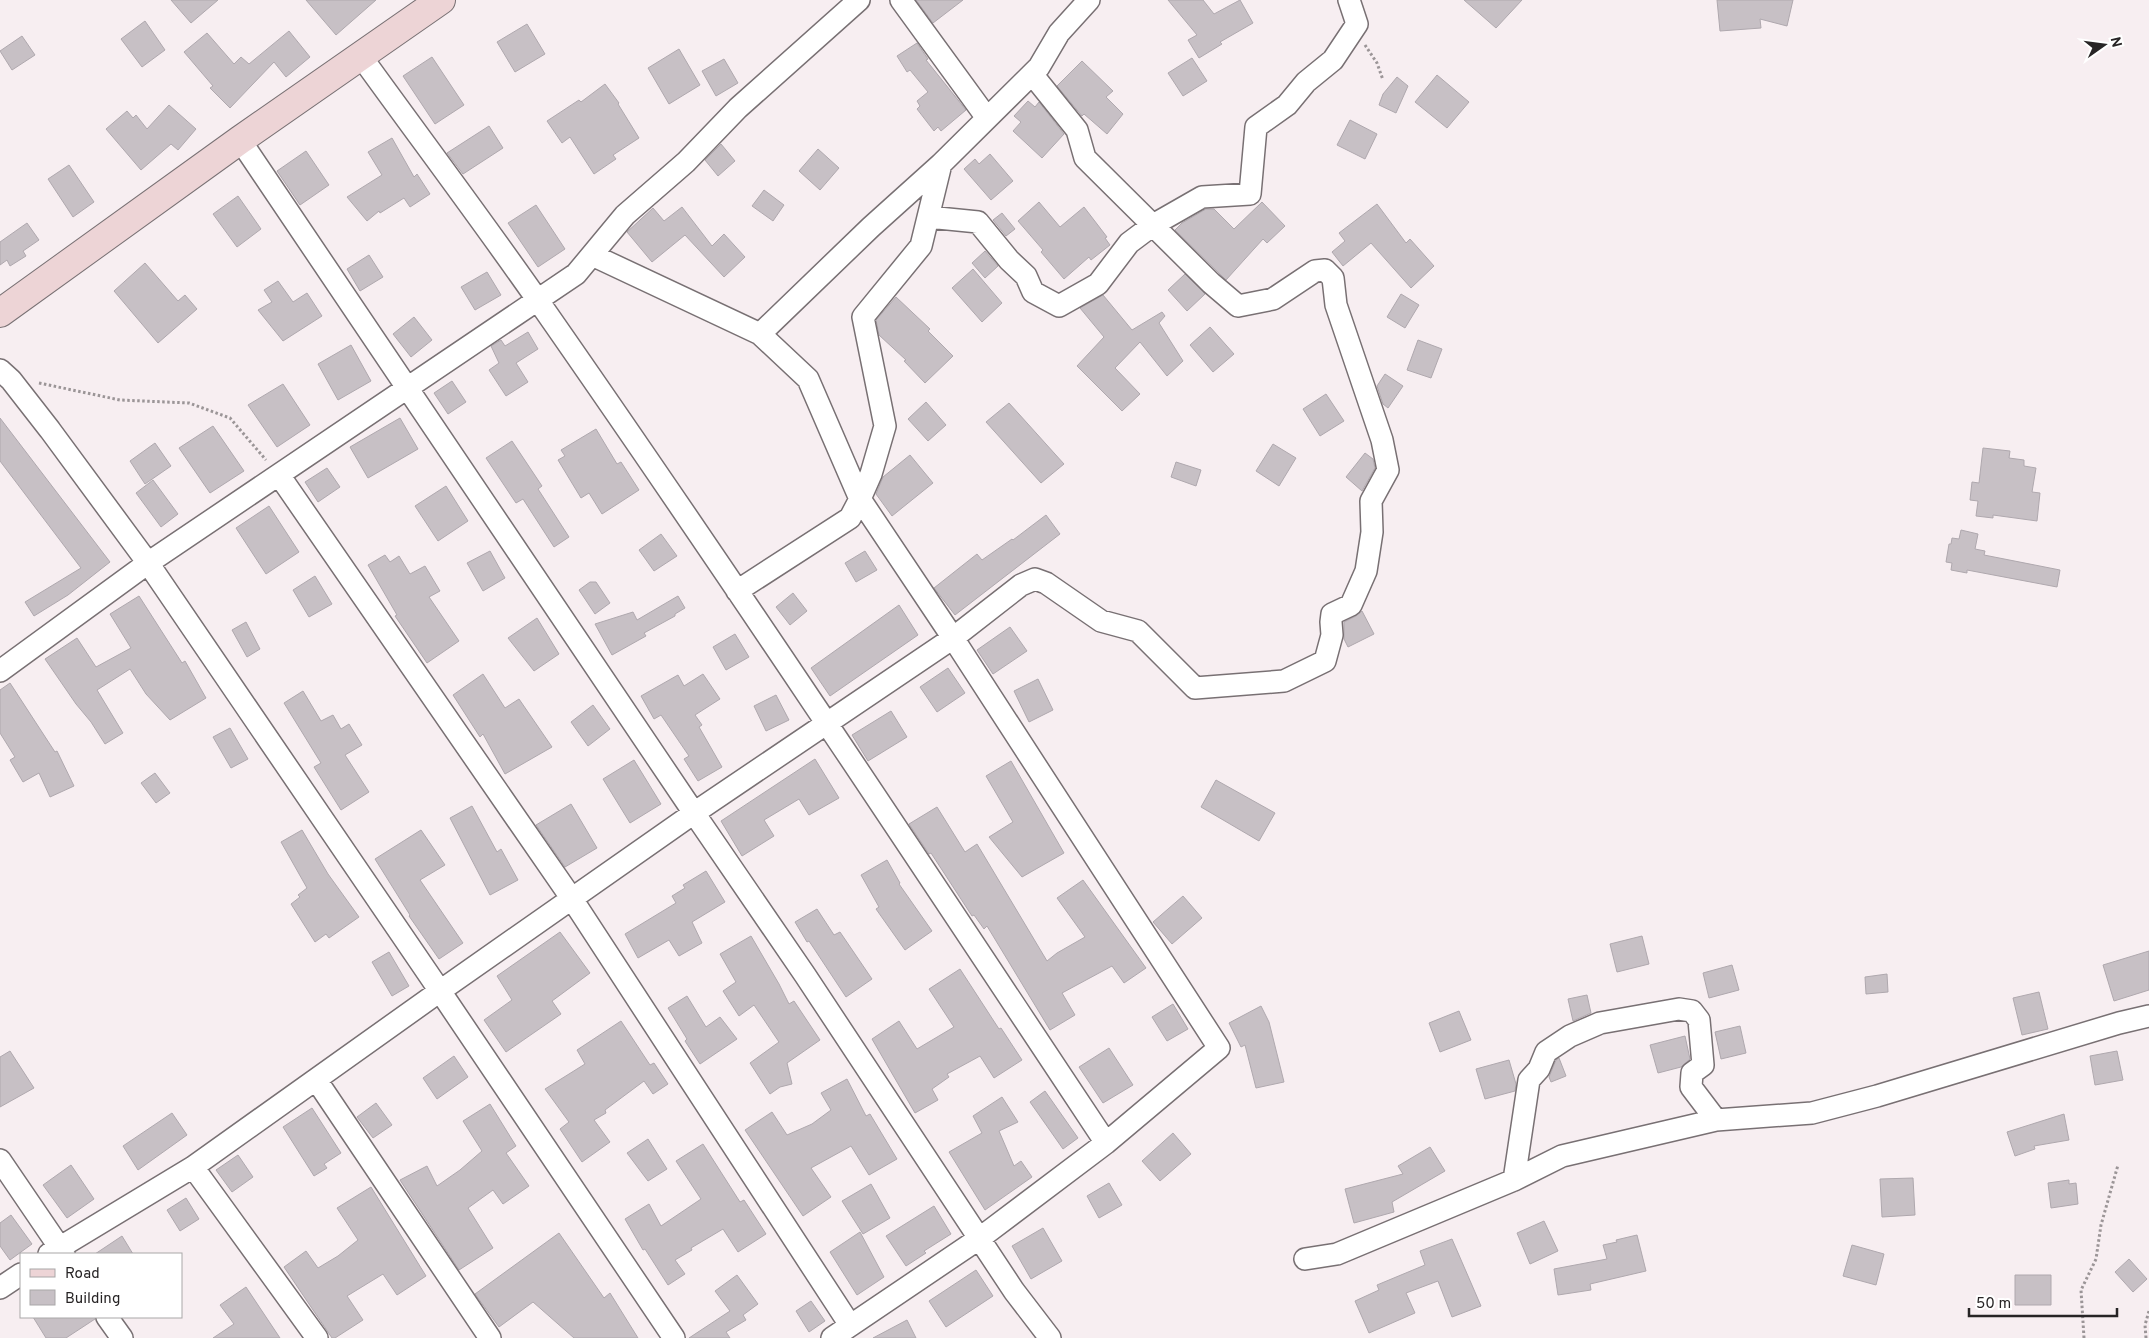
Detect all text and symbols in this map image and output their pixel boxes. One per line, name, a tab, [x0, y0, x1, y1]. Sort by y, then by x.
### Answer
north arrow	[2079, 20, 2129, 70]
text: N	[2106, 35, 2125, 49]
legend	[20, 1253, 182, 1318]
text: Road	[65, 1265, 100, 1284]
scale bar	[1969, 1286, 2116, 1318]
text: Building	[65, 1290, 120, 1309]
text: 50 m	[1976, 1295, 2011, 1314]

